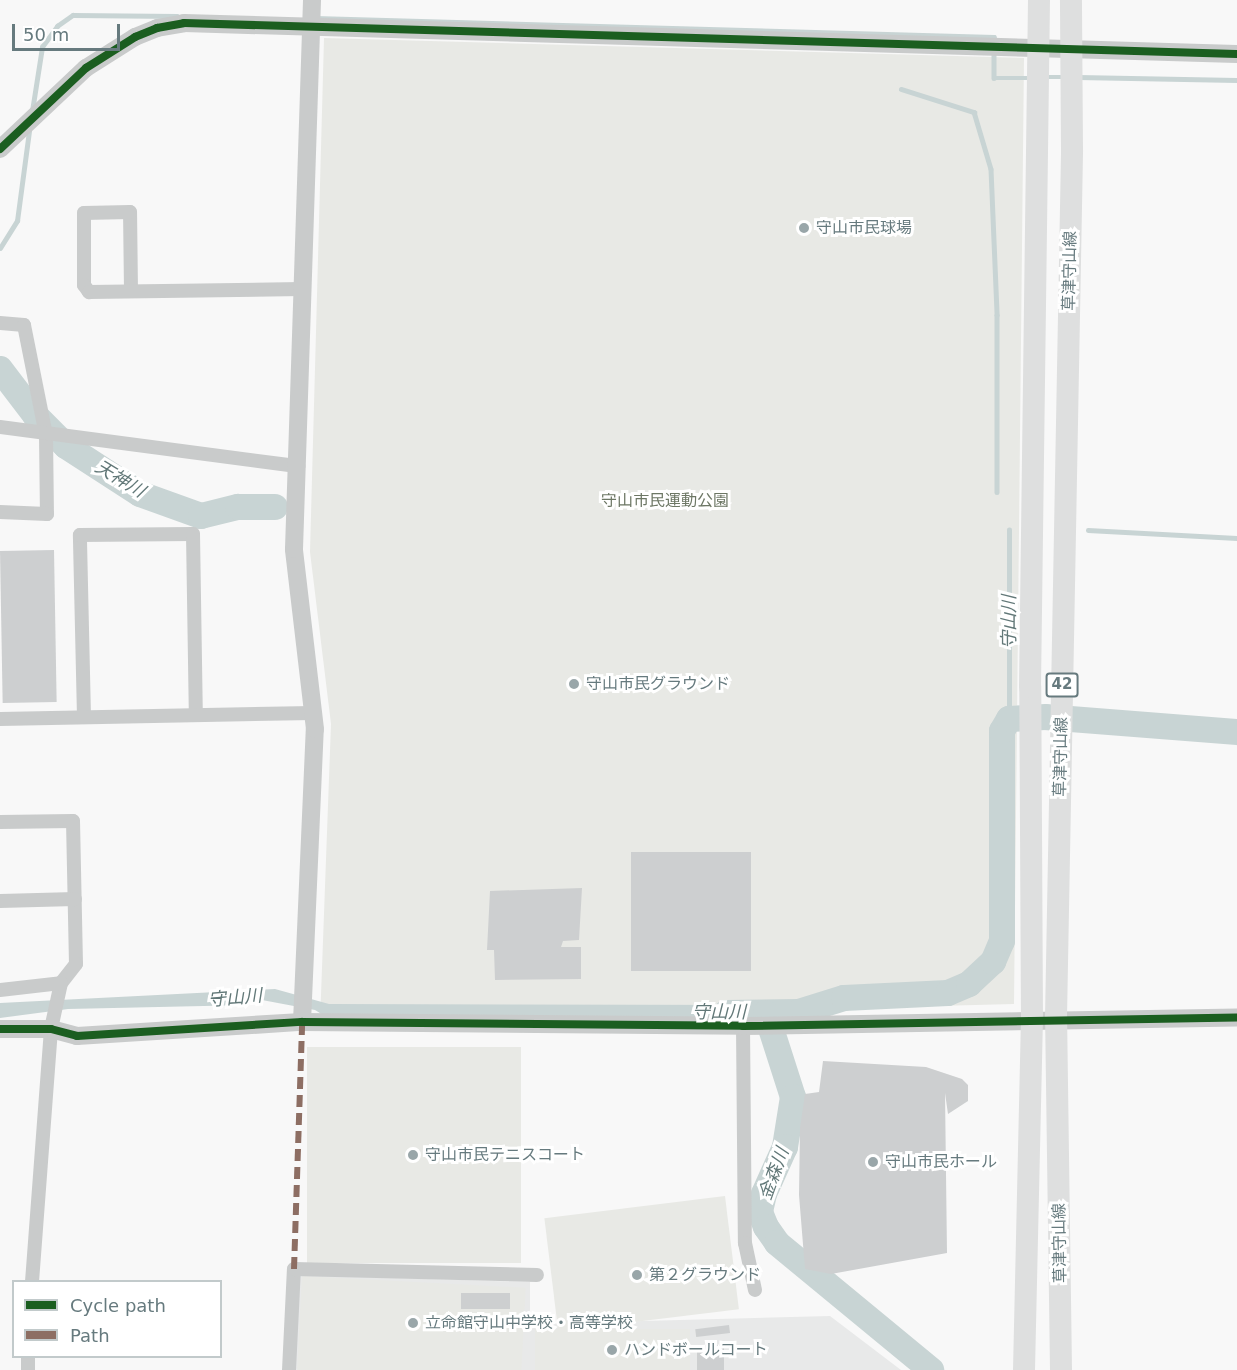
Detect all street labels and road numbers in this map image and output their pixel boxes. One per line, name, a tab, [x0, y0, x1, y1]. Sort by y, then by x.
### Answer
street label: 草津守山線	[1060, 231, 1080, 311]
road number: 42	[1046, 673, 1078, 697]
street label: 草津守山線	[1051, 717, 1071, 797]
street label: 草津守山線	[1050, 1203, 1070, 1283]

